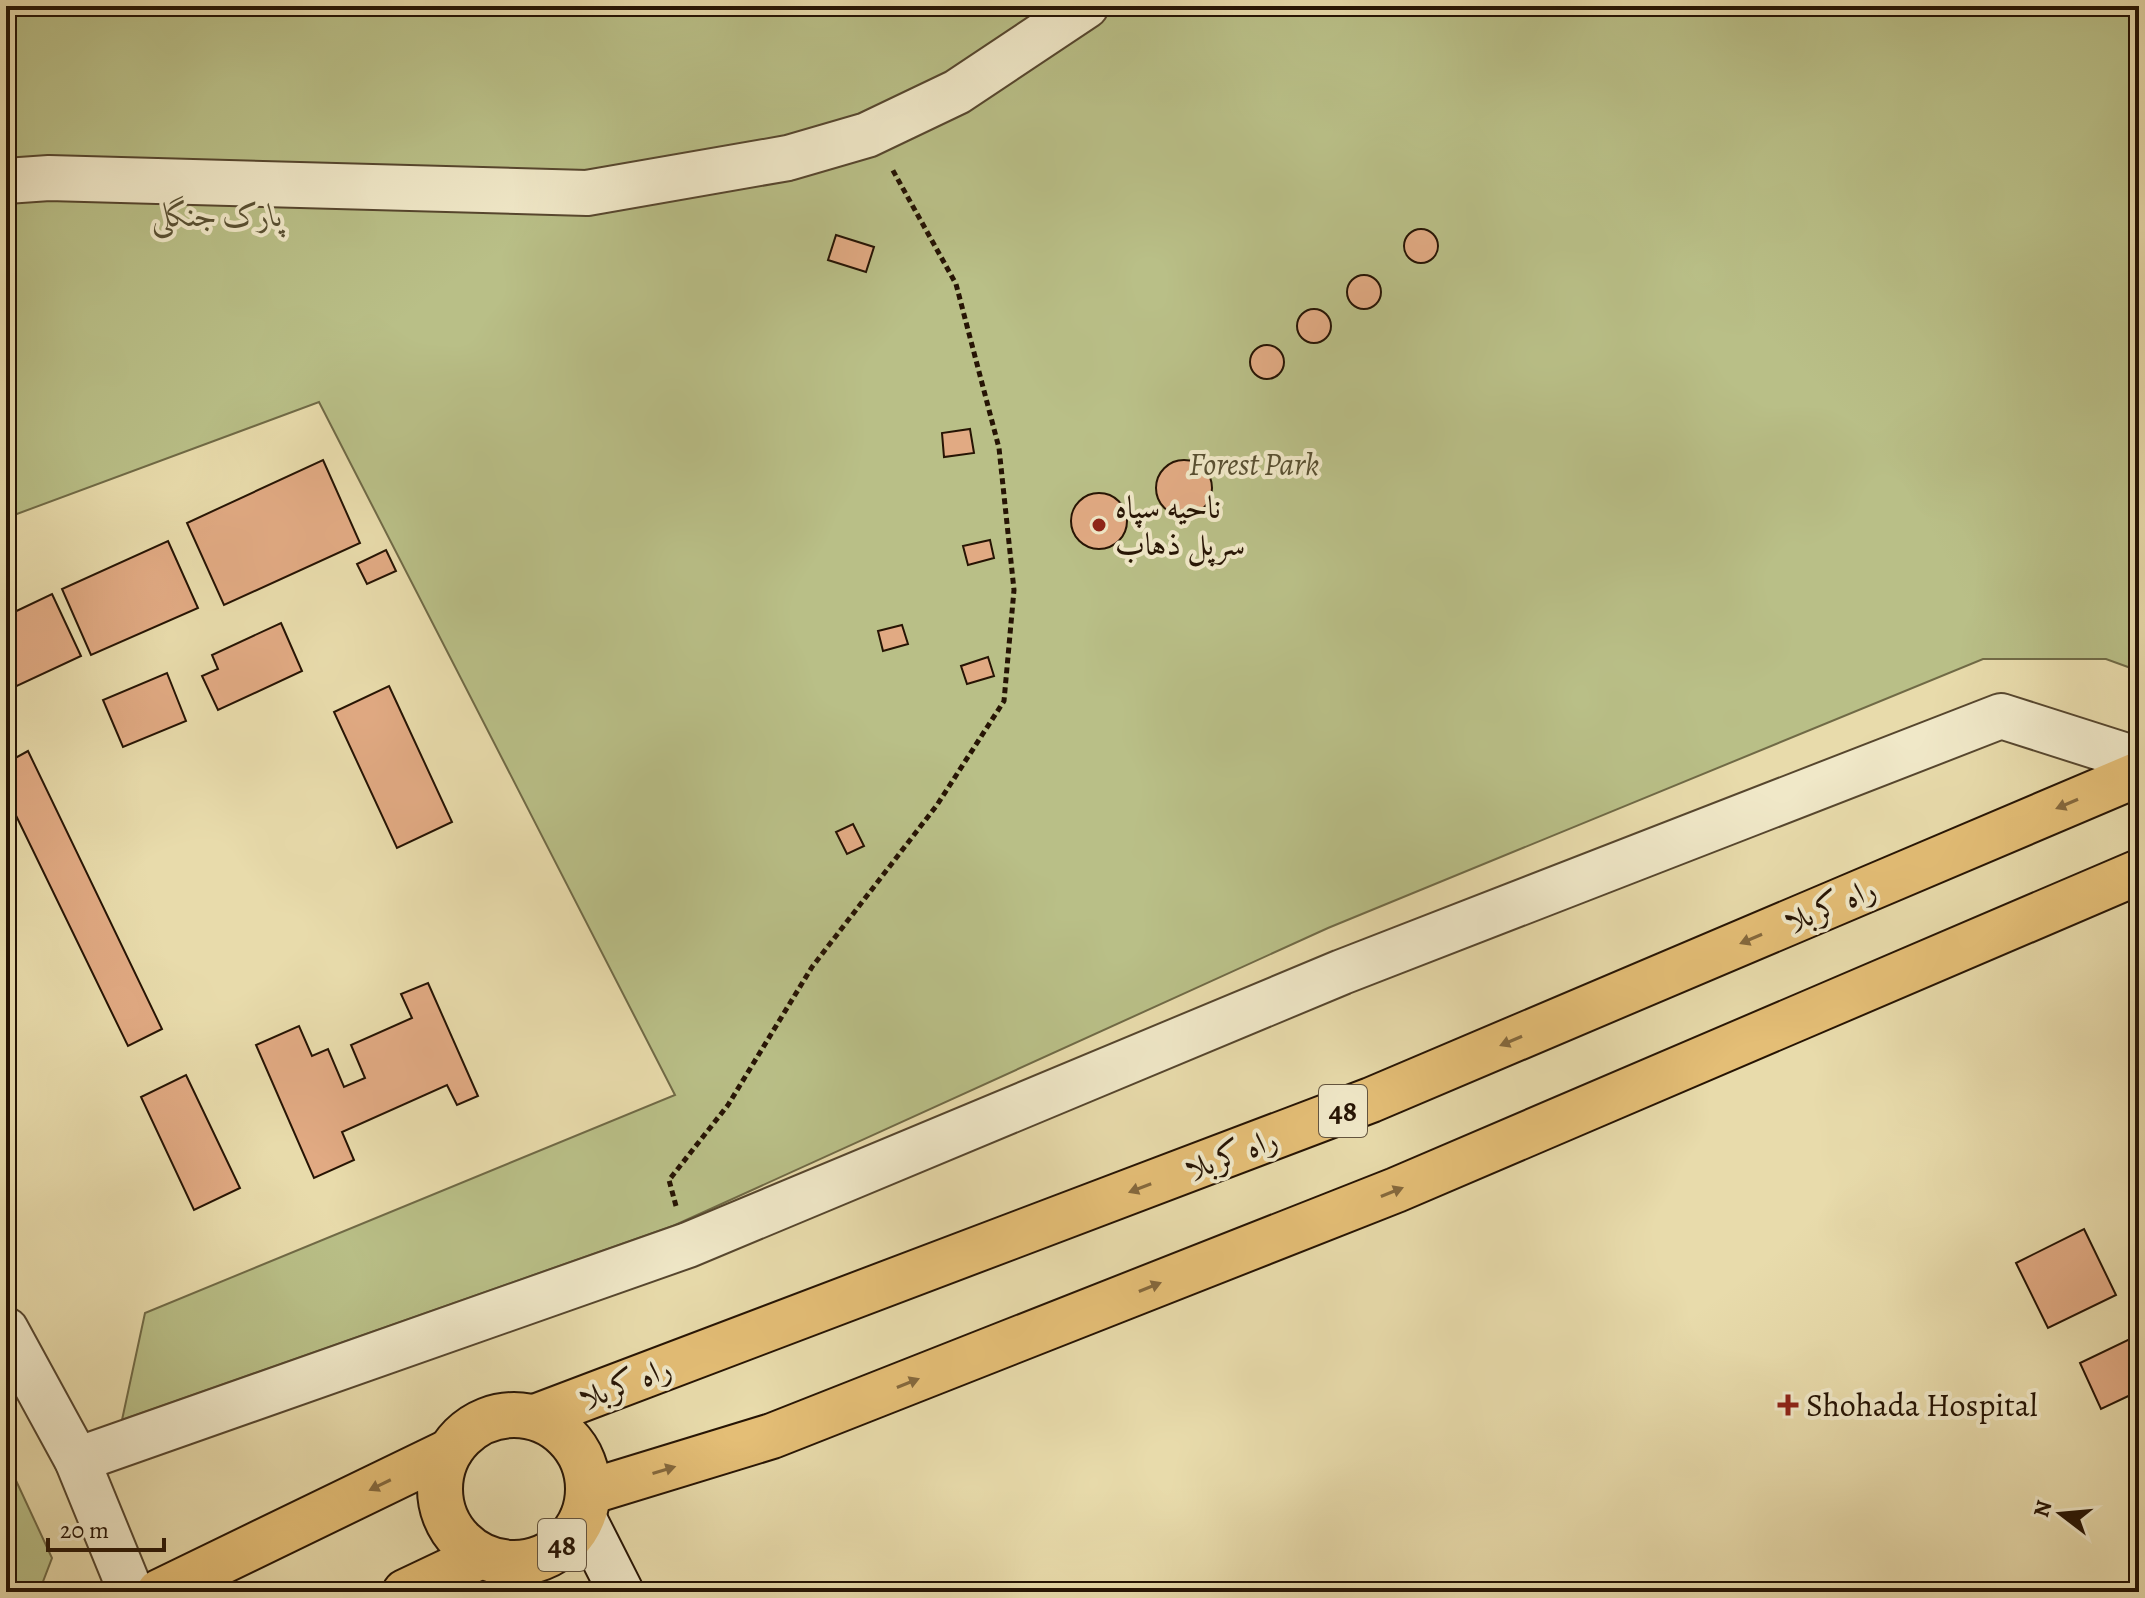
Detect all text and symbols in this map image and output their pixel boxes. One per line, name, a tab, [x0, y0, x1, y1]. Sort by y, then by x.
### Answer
park label: پارک جنگلی	[151, 193, 286, 239]
park label: Forest Park	[1189, 442, 1319, 486]
place label: ناحیه سپاه سرپل ذهاب	[1115, 485, 1245, 567]
marker: ناحیه سپاه سرپل ذهاب	[1090, 516, 1108, 534]
one-way arrow	[2055, 798, 2079, 811]
street label: راه کربلا	[1777, 866, 1883, 944]
one-way arrow	[1739, 933, 1762, 946]
one-way arrow	[1499, 1034, 1523, 1047]
road number: 48	[1319, 1085, 1367, 1137]
street label: راه کربلا	[1178, 1116, 1284, 1192]
one-way arrow	[1128, 1182, 1152, 1195]
one-way arrow	[1380, 1185, 1404, 1198]
one-way arrow	[1138, 1281, 1162, 1294]
street label: راه کربلا	[572, 1345, 678, 1421]
one-way arrow	[897, 1376, 921, 1389]
place label: Shohada Hospital	[1806, 1383, 2038, 1427]
marker: Shohada Hospital	[1777, 1394, 1799, 1416]
one-way arrow	[652, 1463, 676, 1476]
north arrow	[2021, 1474, 2101, 1554]
one-way arrow	[368, 1478, 391, 1492]
text: N	[2026, 1497, 2059, 1521]
scale bar	[48, 1502, 164, 1552]
text: 20 m	[60, 1514, 109, 1546]
road number: 48	[538, 1519, 586, 1571]

